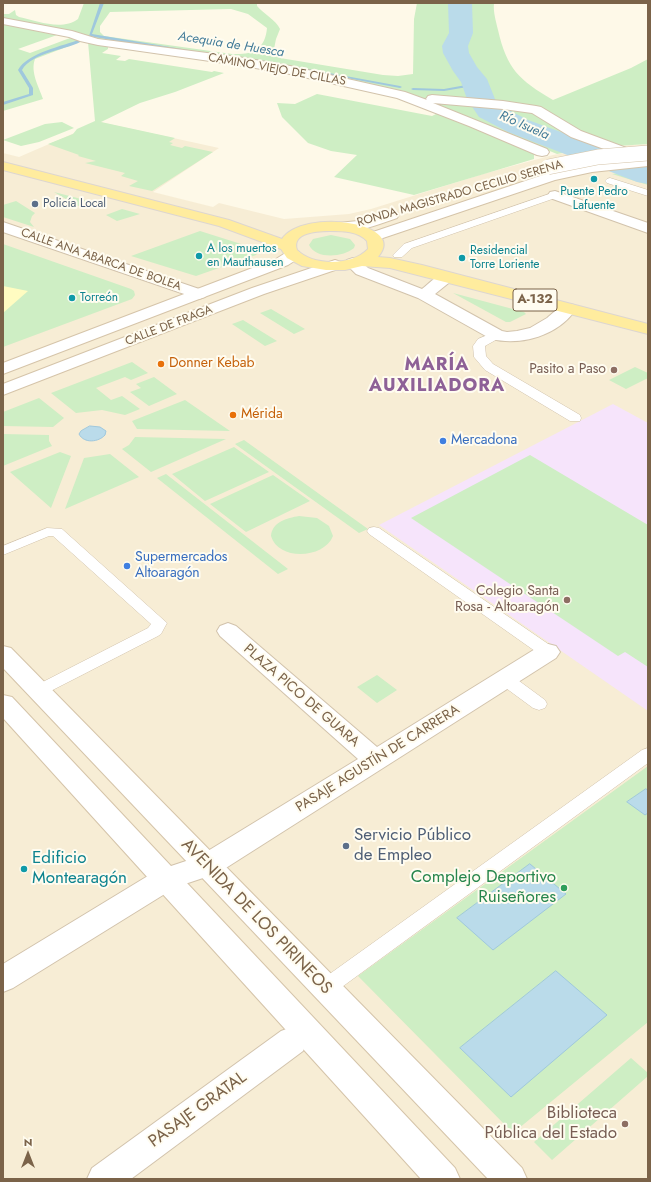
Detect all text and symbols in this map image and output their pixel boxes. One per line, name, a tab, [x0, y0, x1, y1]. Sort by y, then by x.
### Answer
water label: Acequia de Huesca	[177, 29, 285, 61]
street label: CAMINO VIEJO DE CILLAS	[207, 51, 347, 89]
water label: Río Isuela	[497, 108, 551, 144]
street label: RONDA MAGISTRADO CECILIO SERENA	[355, 158, 565, 230]
marker: Puente Pedro Lafuente	[589, 174, 599, 184]
place label: Puente Pedro Lafuente	[560, 185, 628, 213]
place label: Policía Local	[43, 197, 106, 211]
marker: Policía Local	[30, 199, 40, 209]
street label: CALLE ANA ABARCA DE BOLEA	[19, 226, 183, 294]
place label: A los muertos en Mauthausen	[207, 242, 283, 270]
place label: Residencial Torre Loriente	[470, 244, 539, 272]
marker: A los muertos en Mauthausen	[194, 251, 204, 261]
marker: Residencial Torre Loriente	[457, 253, 467, 263]
road number: A-132	[513, 289, 557, 311]
place label: Torreón	[80, 291, 118, 305]
marker: Torreón	[67, 293, 77, 303]
street label: CALLE DE FRAGA	[123, 303, 215, 349]
district label: MARÍA AUXILIADORA	[369, 355, 505, 398]
place label: Donner Kebab	[169, 356, 254, 372]
marker: Donner Kebab	[156, 359, 166, 369]
place label: Pasito a Paso	[529, 362, 606, 378]
marker: Pasito a Paso	[609, 365, 619, 375]
place label: Mérida	[241, 407, 283, 423]
marker: Mérida	[228, 410, 238, 420]
place label: Mercadona	[451, 433, 517, 449]
marker: Mercadona	[438, 436, 448, 446]
place label: Supermercados Altoaragón	[135, 550, 227, 582]
marker: Supermercados Altoaragón	[122, 561, 132, 571]
place label: Colegio Santa Rosa - Altoaragón	[455, 584, 559, 616]
marker: Colegio Santa Rosa - Altoaragón	[562, 595, 572, 605]
street label: PLAZA PICO DE GUARA	[240, 641, 362, 751]
street label: PASAJE AGUSTÍN DE CARRERA	[293, 702, 463, 816]
place label: Servicio Público de Empleo	[354, 826, 471, 866]
street label: AVENIDA DE LOS PIRINEOS	[176, 835, 336, 999]
marker: Servicio Público de Empleo	[341, 841, 351, 851]
place label: Edificio Montearagón	[32, 849, 127, 889]
marker: Edificio Montearagón	[19, 864, 29, 874]
place label: Complejo Deportivo Ruiseñores	[411, 868, 556, 908]
marker: Complejo Deportivo Ruiseñores	[559, 883, 569, 893]
street label: PASAJE GRATAL	[145, 1068, 251, 1152]
place label: Biblioteca Pública del Estado	[484, 1104, 617, 1144]
marker: Biblioteca Pública del Estado	[620, 1119, 630, 1129]
north arrow	[8, 1134, 48, 1174]
text: N	[24, 1134, 32, 1150]

